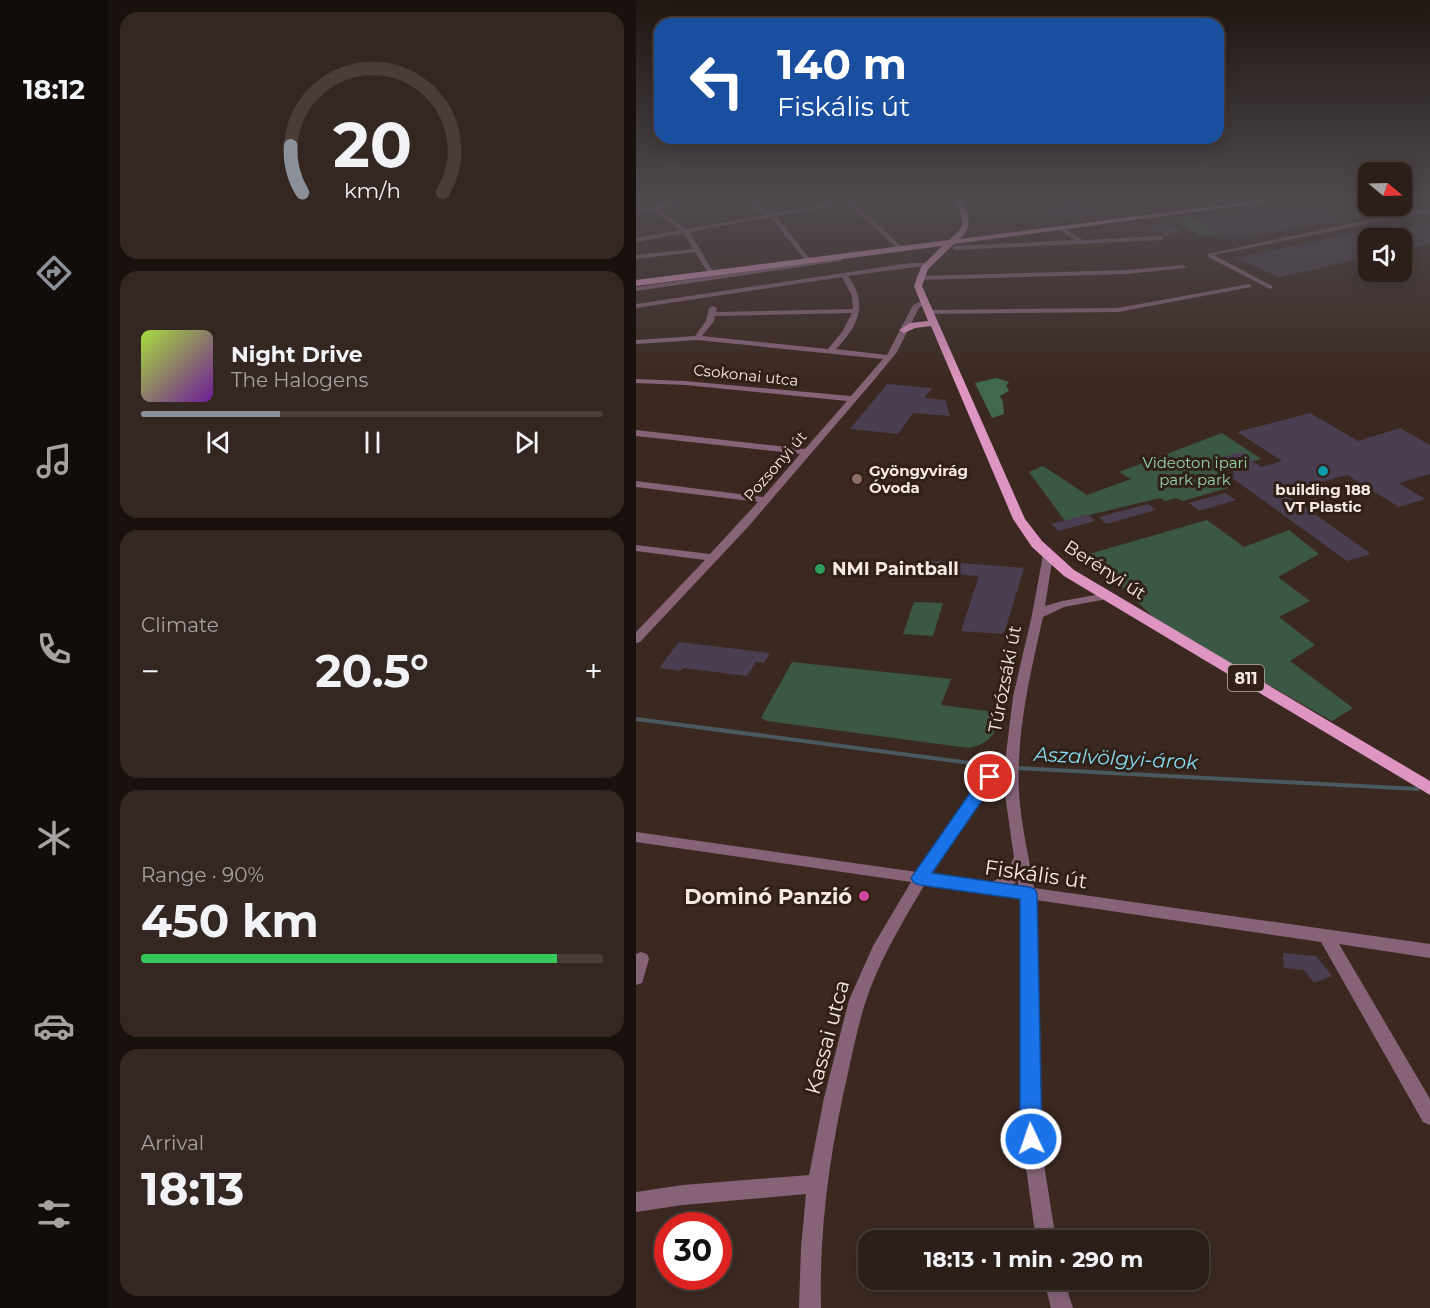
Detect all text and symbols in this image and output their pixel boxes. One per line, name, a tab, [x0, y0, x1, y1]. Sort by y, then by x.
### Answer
text: 140 m	[777, 38, 907, 90]
icon: left	[678, 42, 756, 120]
text: 18:12	[23, 73, 85, 106]
text: Fiskális út	[777, 90, 910, 123]
text: 20	[332, 107, 412, 183]
north arrow	[1358, 162, 1412, 216]
map controls	[1358, 162, 1412, 282]
text: km/h	[343, 177, 401, 203]
button: sound	[1358, 228, 1412, 282]
icon: directions	[33, 252, 75, 294]
text: Night Drive	[231, 341, 363, 368]
street label: Csokonai utca	[693, 360, 799, 390]
text: The Halogens	[231, 368, 368, 392]
icon: previous	[202, 426, 235, 459]
icon: pause	[356, 426, 389, 459]
icon: next	[510, 426, 543, 459]
street label: Pozsonyi út	[740, 427, 810, 505]
icon: music	[33, 440, 75, 482]
park label: Videoton ipari park park	[1142, 453, 1248, 489]
place label: Gyöngyvirág Óvoda	[869, 461, 968, 497]
marker: building 188 VT Plastic	[1316, 464, 1330, 478]
marker: Gyöngyvirág Óvoda	[850, 472, 864, 486]
place label: building 188 VT Plastic	[1275, 480, 1371, 516]
street label: Berényi út	[1060, 535, 1150, 605]
place label: NMI Paintball	[832, 558, 959, 580]
marker: NMI Paintball	[813, 562, 827, 576]
text: Climate	[141, 613, 219, 637]
street label: Túrózsáki út	[984, 624, 1026, 734]
icon: phone	[33, 628, 75, 670]
text: 20.5°	[315, 643, 429, 698]
text: −	[141, 651, 160, 691]
text: +	[584, 651, 603, 691]
road number: 811	[1228, 665, 1264, 691]
water label: Aszalvölgyi-árok	[1032, 742, 1200, 774]
pin	[964, 751, 1015, 802]
icon: arrive	[973, 760, 1006, 793]
icon: climate	[33, 817, 75, 859]
street label: Fiskális út	[983, 854, 1089, 894]
text: Range · 90%	[141, 863, 264, 887]
place label: Dominó Panzió	[684, 884, 852, 909]
marker: Dominó Panzió	[857, 889, 871, 903]
text: 450 km	[141, 893, 319, 948]
street label: Kassai utca	[800, 977, 854, 1097]
icon: car	[33, 1005, 75, 1047]
position arrow	[999, 1107, 1063, 1171]
text: Arrival	[141, 1131, 204, 1155]
text: 18:13	[141, 1161, 244, 1216]
icon: filters	[33, 1193, 75, 1235]
speed limit sign: 30	[654, 1212, 732, 1290]
text: 18:13 · 1 min · 290 m	[924, 1246, 1143, 1273]

